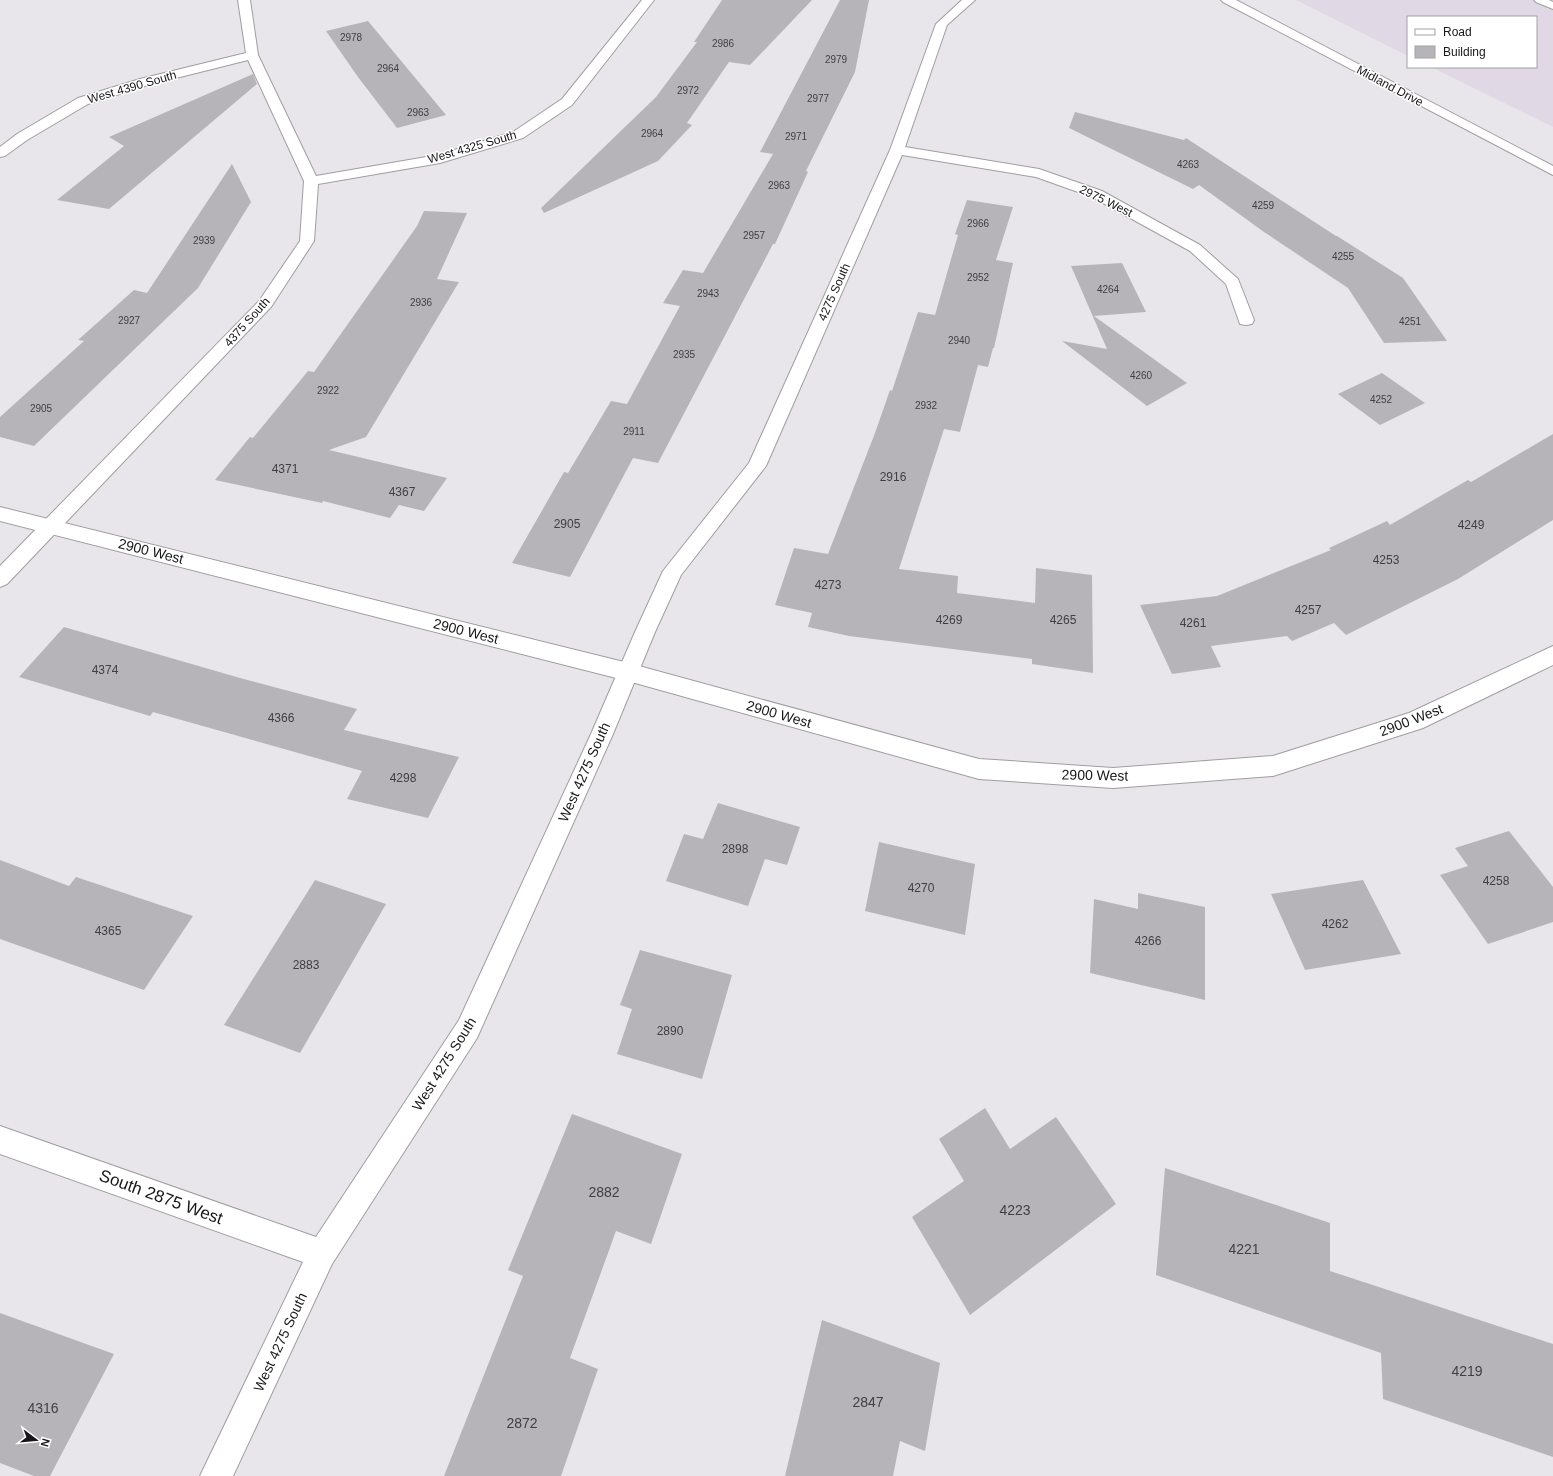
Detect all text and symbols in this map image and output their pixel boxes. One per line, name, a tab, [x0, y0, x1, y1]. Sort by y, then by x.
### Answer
legend	[1407, 16, 1537, 68]
text: Road	[1443, 25, 1472, 39]
house number: 2978	[340, 32, 363, 43]
house number: 2986	[712, 38, 735, 49]
text: Building	[1443, 45, 1486, 59]
house number: 2979	[825, 54, 848, 65]
house number: 2964	[377, 63, 400, 74]
street label: Midland Drive	[1354, 63, 1426, 110]
street label: West 4390 South	[86, 68, 178, 106]
house number: 2972	[677, 85, 700, 96]
house number: 2977	[807, 93, 830, 104]
house number: 2963	[407, 107, 430, 118]
street label: West 4325 South	[426, 128, 518, 166]
house number: 2964	[641, 128, 664, 139]
house number: 2971	[785, 131, 808, 142]
house number: 4263	[1177, 159, 1200, 170]
house number: 2963	[768, 180, 791, 191]
street label: 2975 West	[1077, 182, 1135, 220]
house number: 4259	[1252, 200, 1275, 211]
house number: 2966	[967, 218, 990, 229]
house number: 2957	[743, 230, 766, 241]
house number: 2939	[193, 235, 216, 246]
house number: 4255	[1332, 251, 1355, 262]
street label: 4275 South	[815, 261, 853, 323]
house number: 2952	[967, 272, 990, 283]
house number: 4264	[1097, 284, 1120, 295]
house number: 2943	[697, 288, 720, 299]
street label: 4375 South	[221, 295, 273, 349]
house number: 2936	[410, 297, 433, 308]
house number: 2927	[118, 315, 141, 326]
house number: 4251	[1399, 316, 1422, 327]
house number: 2940	[948, 335, 971, 346]
house number: 2935	[673, 349, 696, 360]
house number: 4260	[1130, 370, 1153, 381]
house number: 2922	[317, 385, 340, 396]
house number: 4252	[1370, 394, 1393, 405]
house number: 2932	[915, 400, 938, 411]
house number: 2905	[30, 403, 53, 414]
house number: 2911	[623, 426, 645, 437]
house number: 4371	[272, 462, 299, 476]
house number: 2916	[880, 470, 907, 484]
house number: 4367	[389, 485, 416, 499]
house number: 2905	[554, 517, 581, 531]
house number: 4249	[1458, 518, 1485, 532]
street label: 2900 West	[117, 535, 185, 567]
house number: 4253	[1373, 553, 1400, 567]
house number: 4273	[815, 578, 842, 592]
house number: 4257	[1295, 603, 1322, 617]
house number: 4269	[936, 613, 963, 627]
house number: 4265	[1050, 613, 1077, 627]
street label: 2900 West	[432, 615, 500, 647]
house number: 4261	[1180, 616, 1207, 630]
house number: 4374	[92, 663, 119, 677]
street label: 2900 West	[745, 697, 813, 731]
street label: 2900 West	[1377, 701, 1445, 739]
house number: 4366	[268, 711, 295, 725]
street label: West 4275 South	[555, 720, 613, 824]
street label: 2900 West	[1062, 766, 1129, 784]
house number: 4298	[390, 771, 417, 785]
house number: 2898	[722, 842, 749, 856]
house number: 4258	[1483, 874, 1510, 888]
house number: 4270	[908, 881, 935, 895]
house number: 4262	[1322, 917, 1349, 931]
house number: 4365	[95, 924, 122, 938]
house number: 4266	[1135, 934, 1162, 948]
house number: 2883	[293, 958, 320, 972]
street label: West 4275 South	[409, 1014, 479, 1114]
house number: 2890	[657, 1024, 684, 1038]
street label: South 2875 West	[97, 1166, 226, 1228]
house number: 2882	[588, 1184, 620, 1200]
house number: 4223	[999, 1202, 1031, 1218]
house number: 4221	[1228, 1241, 1260, 1257]
street label: West 4275 South	[250, 1290, 310, 1394]
house number: 4219	[1451, 1363, 1483, 1379]
house number: 2847	[852, 1394, 884, 1410]
house number: 4316	[27, 1400, 59, 1416]
house number: 2872	[506, 1415, 538, 1431]
north arrow	[16, 1420, 56, 1460]
text: N	[39, 1437, 52, 1448]

